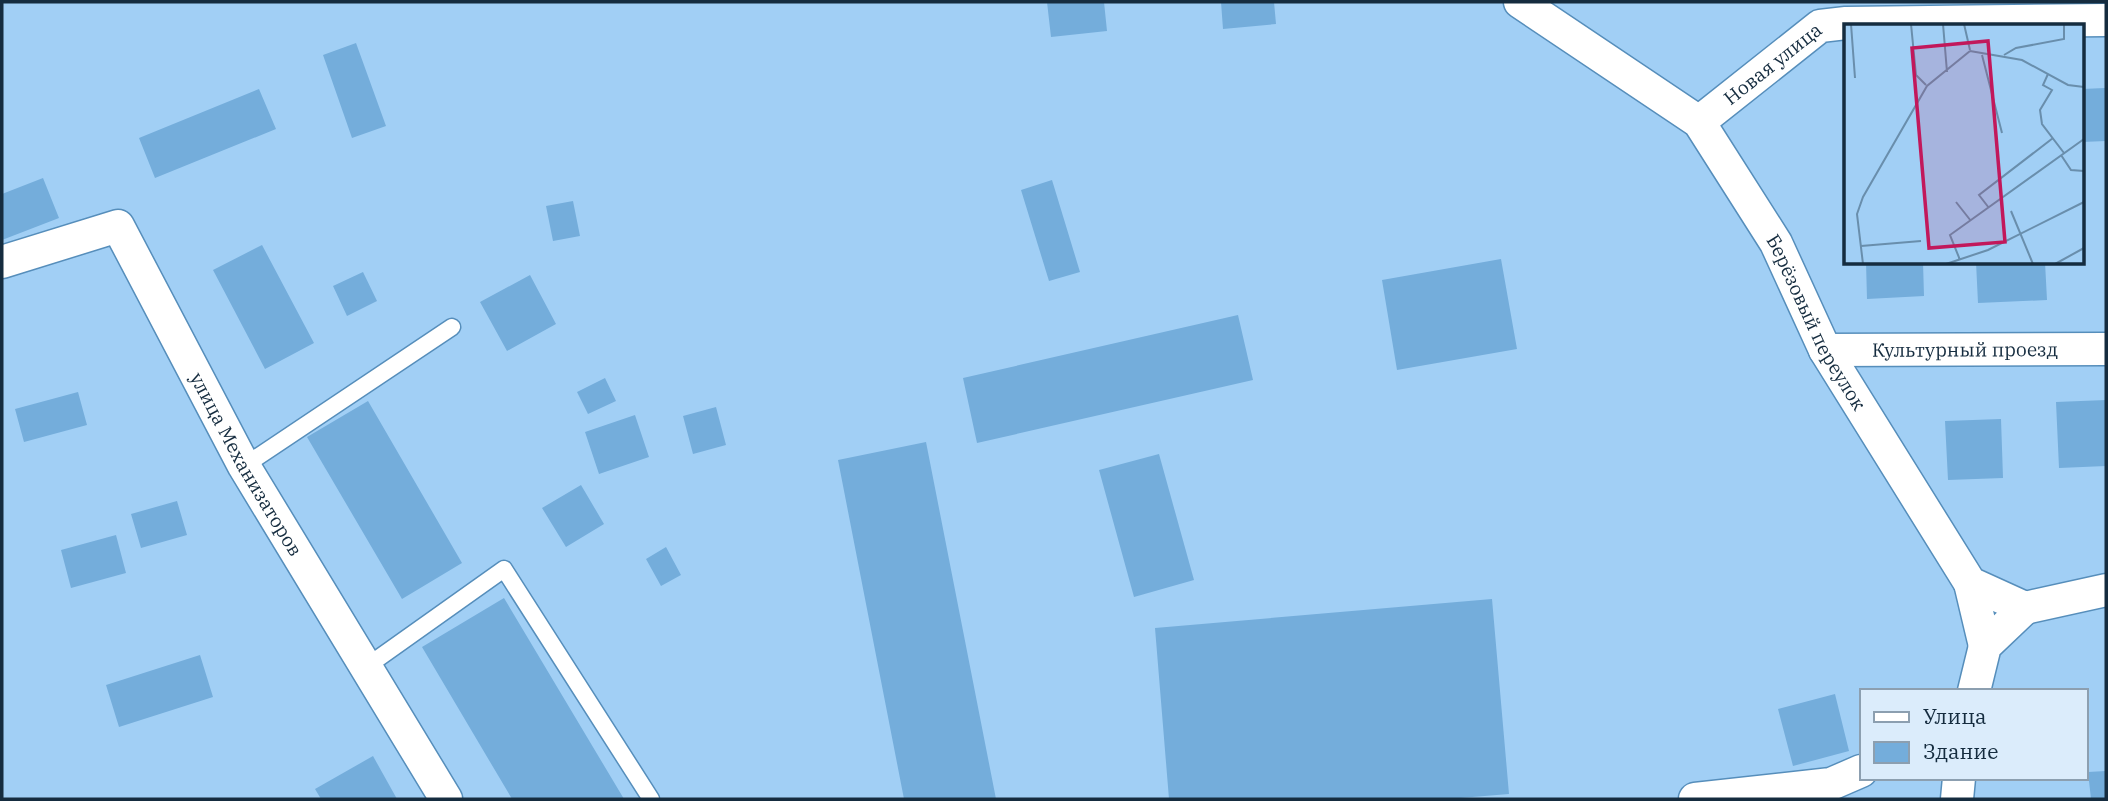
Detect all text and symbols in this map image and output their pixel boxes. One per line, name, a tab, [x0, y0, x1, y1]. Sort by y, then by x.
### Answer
street label: Новая улица	[1719, 17, 1827, 110]
inset map	[1844, 24, 2084, 264]
street label: Берёзовый переулок	[1761, 230, 1871, 415]
street label: Культурный проезд	[1872, 337, 2058, 362]
street label: улица Механизаторов	[185, 368, 308, 560]
legend	[1860, 689, 2087, 780]
text: Улица	[1923, 702, 1987, 730]
text: Здание	[1923, 737, 1998, 765]

